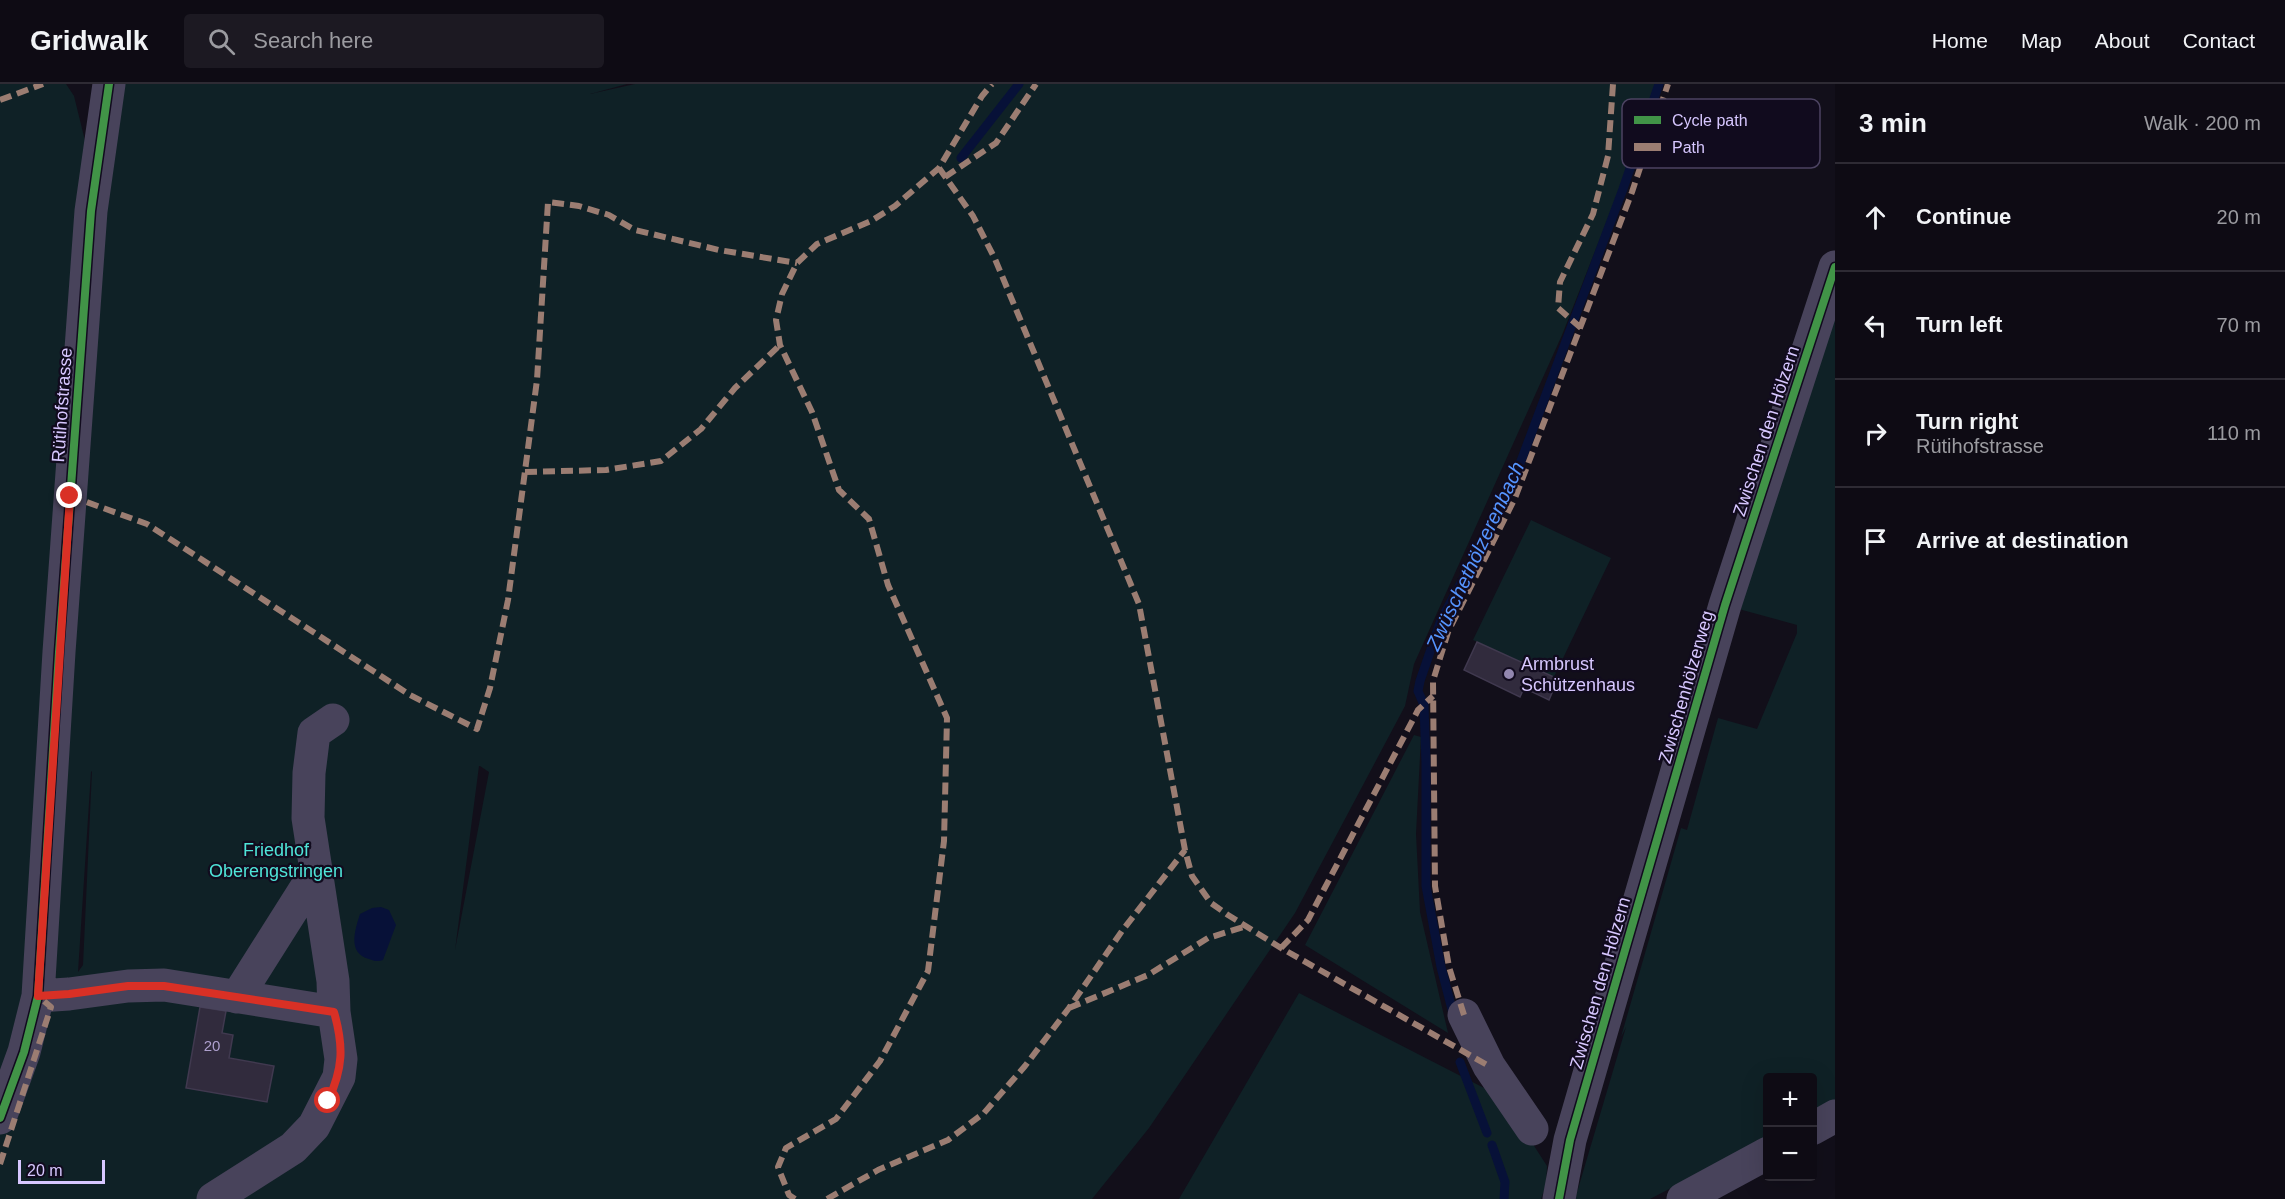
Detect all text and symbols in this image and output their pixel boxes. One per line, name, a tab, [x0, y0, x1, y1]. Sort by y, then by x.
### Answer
search box	[184, 14, 604, 68]
text: Gridwalk	[30, 25, 148, 56]
icon: search	[205, 25, 238, 58]
text: Search here	[253, 28, 373, 53]
text: Home	[1932, 29, 1988, 52]
text: Map	[2021, 29, 2062, 52]
text: About	[2095, 29, 2150, 52]
text: Contact	[2183, 29, 2255, 52]
legend	[1622, 99, 1820, 168]
text: 3 min	[1859, 108, 1927, 138]
text: Cycle path	[1672, 112, 1748, 129]
text: Walk · 200 m	[2144, 112, 2261, 134]
text: Path	[1672, 139, 1705, 156]
icon: ahead	[1859, 201, 1892, 234]
text: Continue	[1916, 204, 2011, 229]
text: 20 m	[2217, 206, 2261, 228]
icon: left	[1859, 309, 1892, 342]
text: Turn left	[1916, 312, 2002, 337]
text: 70 m	[2217, 314, 2261, 336]
street label: Zwischen den Hölzern	[1729, 343, 1803, 519]
street label: Rütihofstrasse	[48, 347, 76, 463]
text: Turn right	[1916, 409, 2018, 434]
icon: right	[1859, 417, 1892, 450]
text: 110 m	[2207, 422, 2261, 444]
text: Rütihofstrasse	[1916, 435, 2044, 457]
water label: Zwüschethölzerenbach	[1421, 458, 1528, 655]
route end	[56, 482, 82, 508]
icon: arrive	[1859, 525, 1892, 558]
text: Arrive at destination	[1916, 528, 2129, 553]
street label: Zwischenhölzerweg	[1655, 608, 1717, 766]
place label: Armbrust Schützenhaus	[1521, 654, 1635, 695]
marker: Armbrust Schützenhaus	[1502, 667, 1516, 681]
park label: Friedhof Oberengstringen	[209, 840, 343, 881]
street label: Zwischen den Hölzern	[1566, 895, 1634, 1071]
house number: 20	[204, 1037, 220, 1054]
map controls	[1763, 1073, 1817, 1181]
button: +	[1763, 1073, 1817, 1127]
route start	[314, 1087, 340, 1113]
button: −	[1763, 1127, 1817, 1181]
scale bar	[18, 1157, 105, 1184]
text: 20 m	[27, 1162, 63, 1179]

